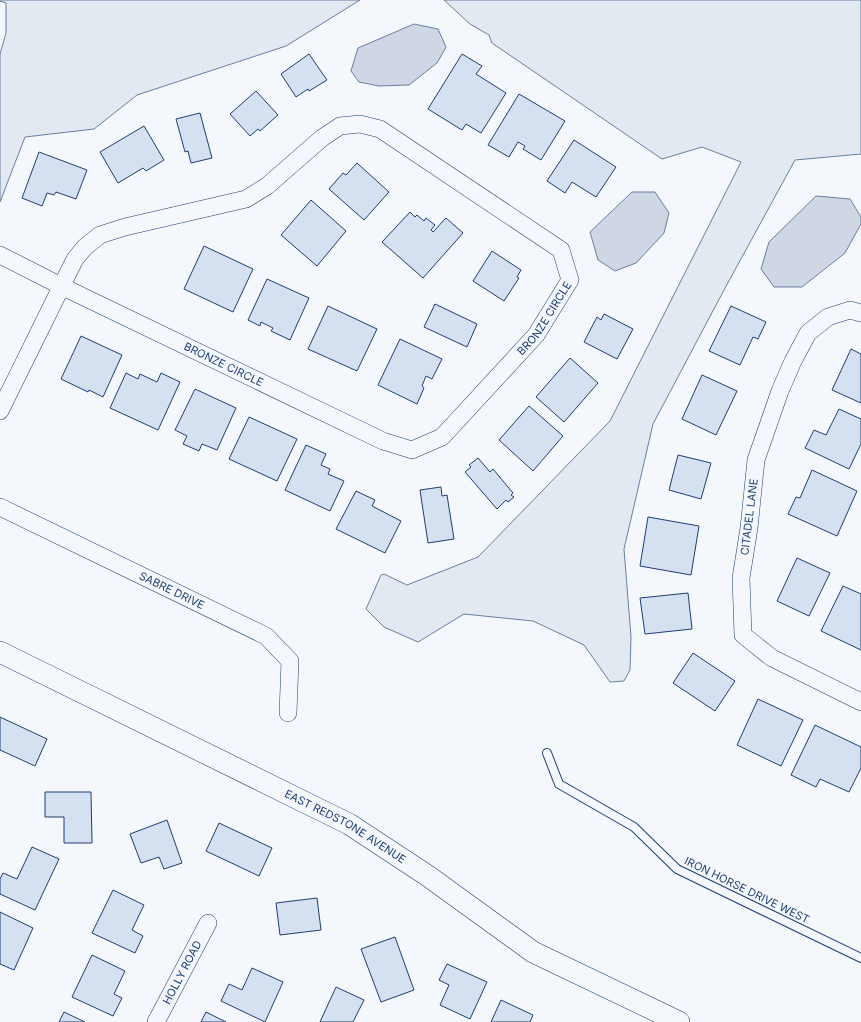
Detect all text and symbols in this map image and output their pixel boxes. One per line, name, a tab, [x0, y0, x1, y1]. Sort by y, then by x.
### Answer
street label: BRONZE CIRCLE	[514, 279, 574, 358]
street label: BRONZE CIRCLE	[182, 339, 266, 389]
street label: CITADEL LANE	[737, 478, 761, 556]
street label: SABRE DRIVE	[137, 569, 207, 612]
street label: EAST REDSTONE AVENUE	[282, 786, 409, 867]
street label: IRON HORSE DRIVE WEST	[682, 854, 812, 926]
street label: HOLLY ROAD	[160, 938, 205, 1007]

